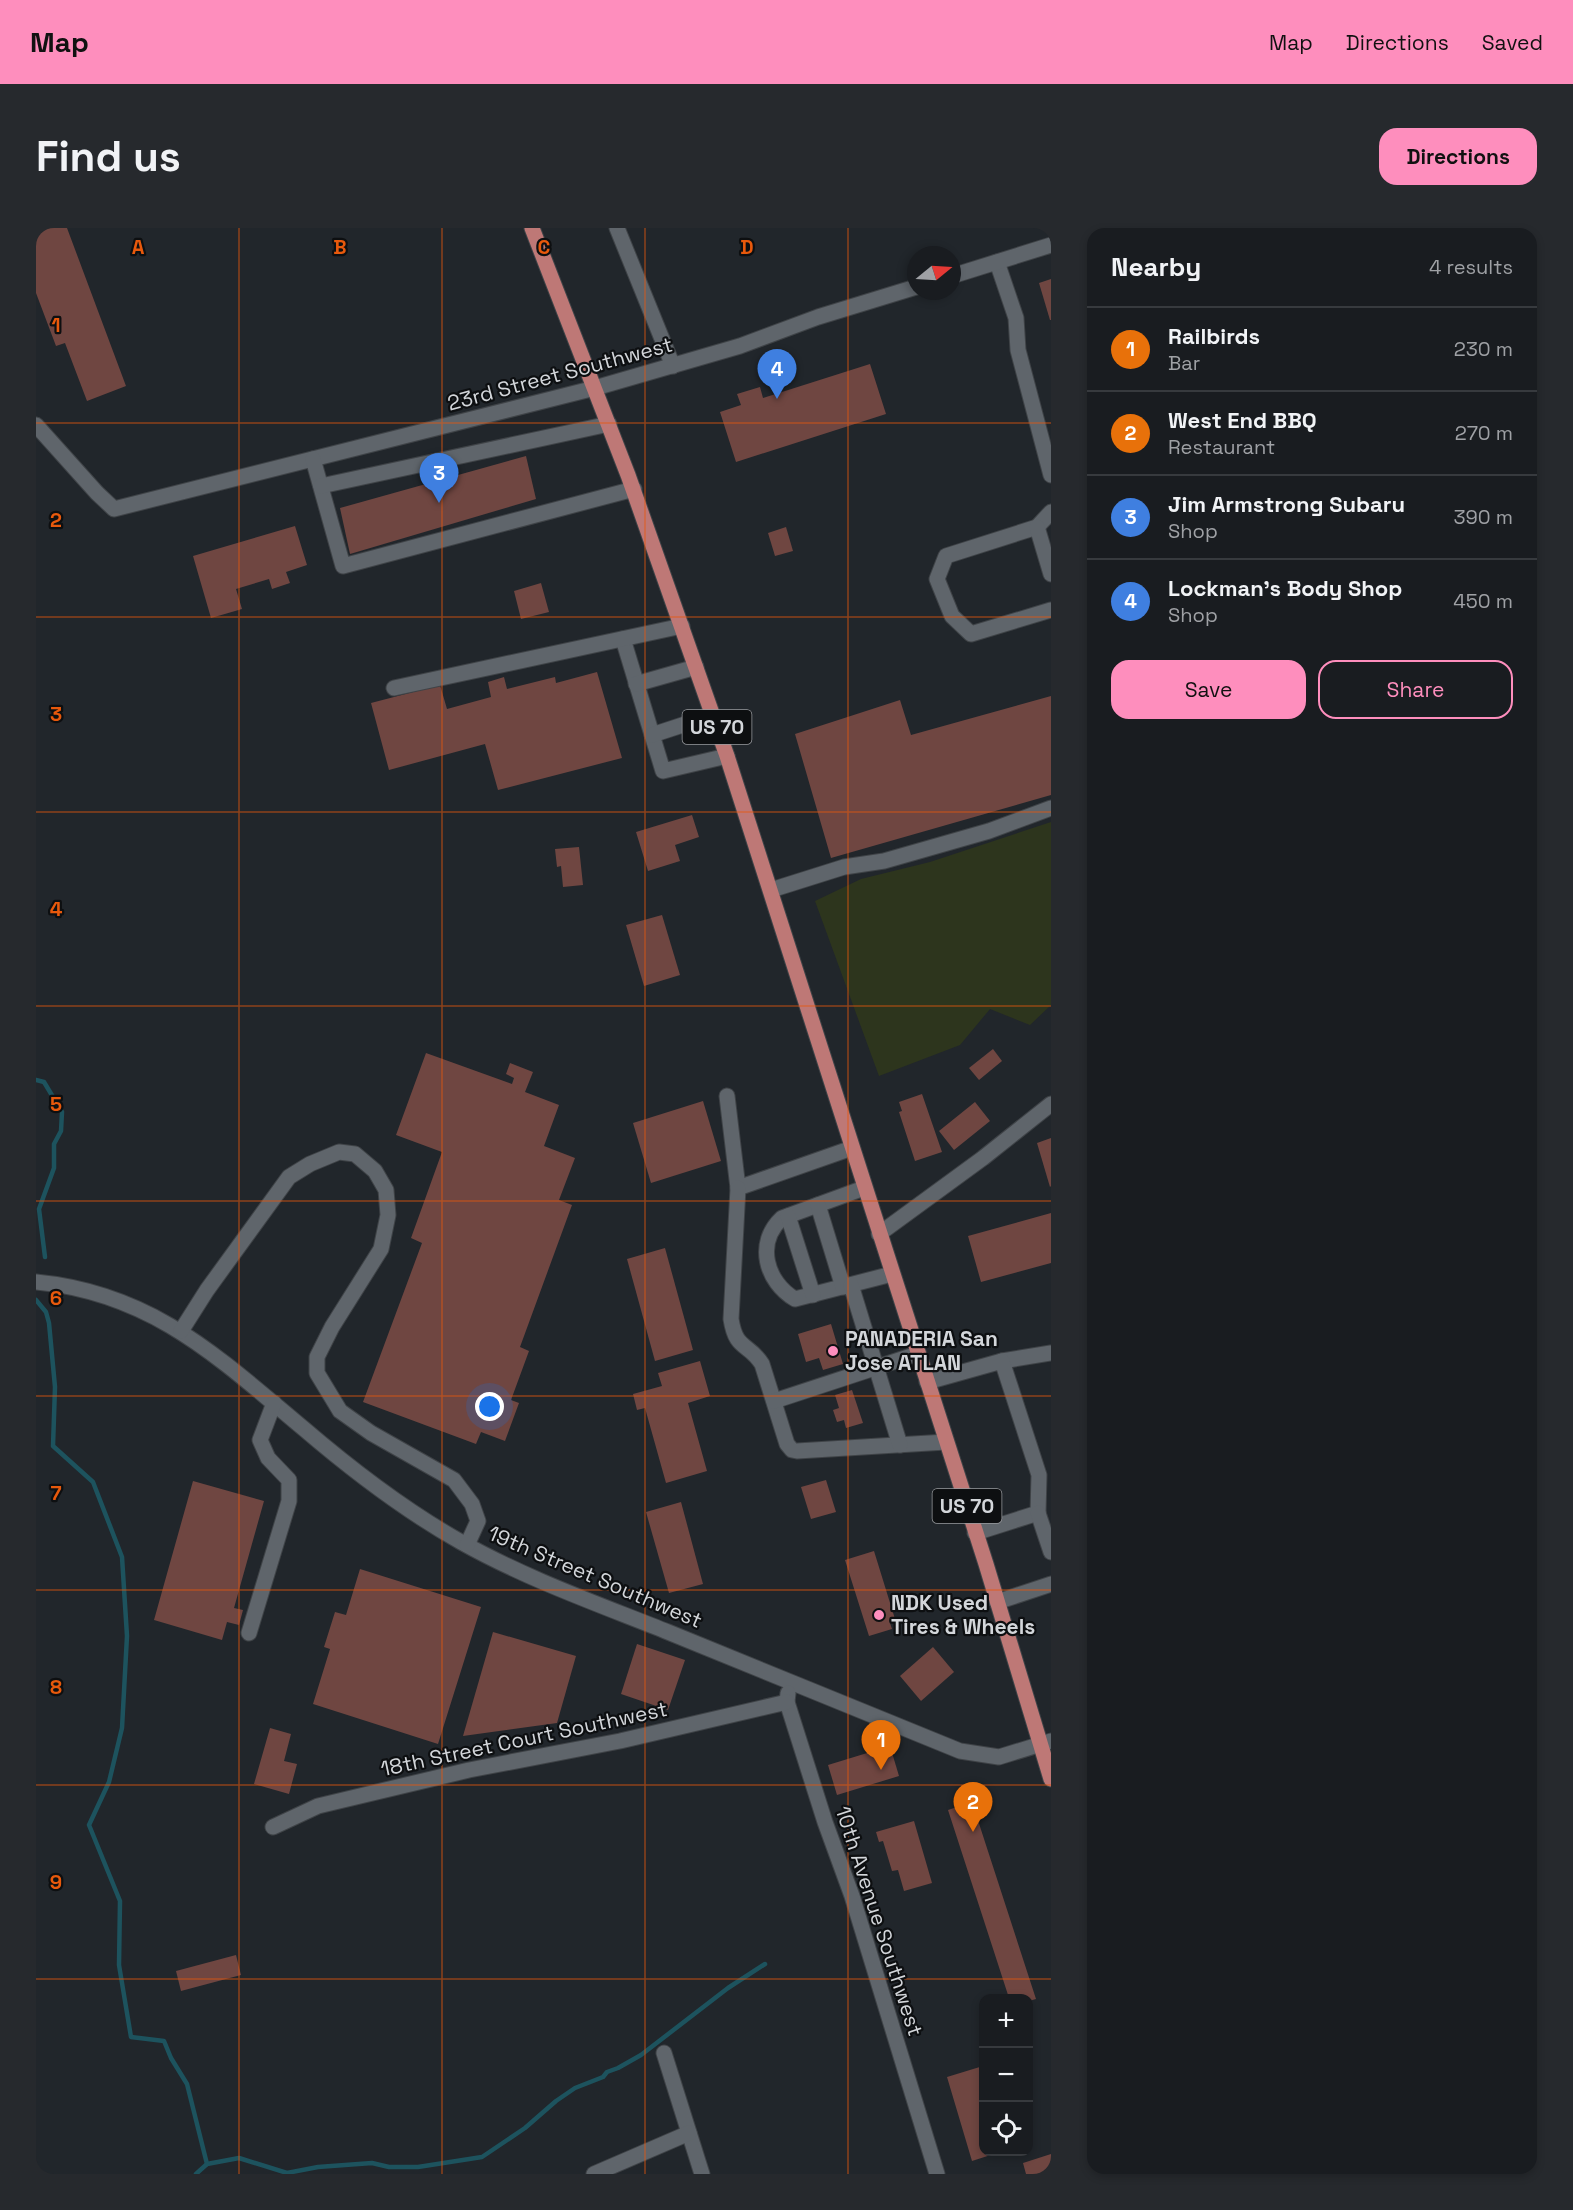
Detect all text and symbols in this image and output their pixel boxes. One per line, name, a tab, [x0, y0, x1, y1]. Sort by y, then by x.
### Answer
text: Map	[30, 24, 89, 60]
text: Map	[1269, 29, 1313, 56]
text: Directions	[1346, 29, 1449, 56]
text: Saved	[1482, 29, 1543, 56]
button: Directions	[1379, 128, 1537, 185]
text: Find us	[36, 130, 181, 183]
text: A	[132, 234, 145, 260]
text: B	[333, 234, 347, 260]
text: C	[538, 234, 551, 260]
text: D	[740, 234, 754, 260]
north arrow	[907, 246, 961, 300]
text: Nearby	[1111, 250, 1201, 284]
text: 4 results	[1429, 254, 1513, 280]
text: 1	[51, 312, 61, 338]
text: Railbirds	[1168, 322, 1260, 350]
street label: 23rd Street Southwest	[444, 330, 675, 417]
text: 1	[1126, 336, 1135, 362]
text: 230 m	[1454, 336, 1513, 362]
pin: 4	[758, 350, 796, 399]
text: Bar	[1168, 350, 1200, 376]
text: West End BBQ	[1168, 406, 1317, 434]
text: 2	[1125, 420, 1136, 446]
text: 270 m	[1455, 420, 1513, 446]
text: Restaurant	[1168, 434, 1275, 460]
pin: 3	[420, 454, 458, 503]
text: Jim Armstrong Subaru	[1168, 490, 1405, 518]
text: 3	[1124, 504, 1137, 530]
text: 390 m	[1454, 504, 1513, 530]
text: 2	[50, 507, 62, 533]
text: Shop	[1168, 518, 1218, 544]
text: Lockman's Body Shop	[1168, 574, 1402, 602]
text: 4	[1124, 588, 1137, 614]
text: 450 m	[1453, 588, 1513, 614]
text: Shop	[1168, 602, 1218, 628]
button: Save	[1111, 660, 1306, 719]
button: Share	[1318, 660, 1513, 719]
text: 3	[50, 701, 62, 727]
road number: US 70	[682, 710, 752, 744]
text: 4	[50, 896, 63, 922]
text: 5	[50, 1091, 62, 1117]
text: 6	[50, 1285, 62, 1311]
place label: PANADERIA San Jose ATLAN	[845, 1325, 998, 1376]
marker: PANADERIA San Jose ATLAN	[826, 1344, 840, 1358]
your location	[475, 1392, 504, 1421]
text: 7	[50, 1480, 62, 1506]
road number: US 70	[932, 1489, 1002, 1523]
street label: 19th Street Southwest	[484, 1519, 706, 1634]
place label: NDK Used Tires & Wheels	[891, 1589, 1035, 1640]
marker: NDK Used Tires & Wheels	[872, 1608, 886, 1622]
text: 8	[50, 1674, 62, 1700]
street label: 18th Street Court Southwest	[378, 1695, 670, 1782]
pin: 1	[862, 1720, 900, 1770]
pin: 2	[954, 1782, 992, 1832]
street label: 10th Avenue Southwest	[830, 1802, 929, 2039]
text: 9	[50, 1869, 62, 1895]
map controls	[979, 1994, 1033, 2156]
button: +	[979, 1994, 1033, 2048]
button: −	[979, 2048, 1033, 2102]
button: locate	[979, 2102, 1033, 2156]

